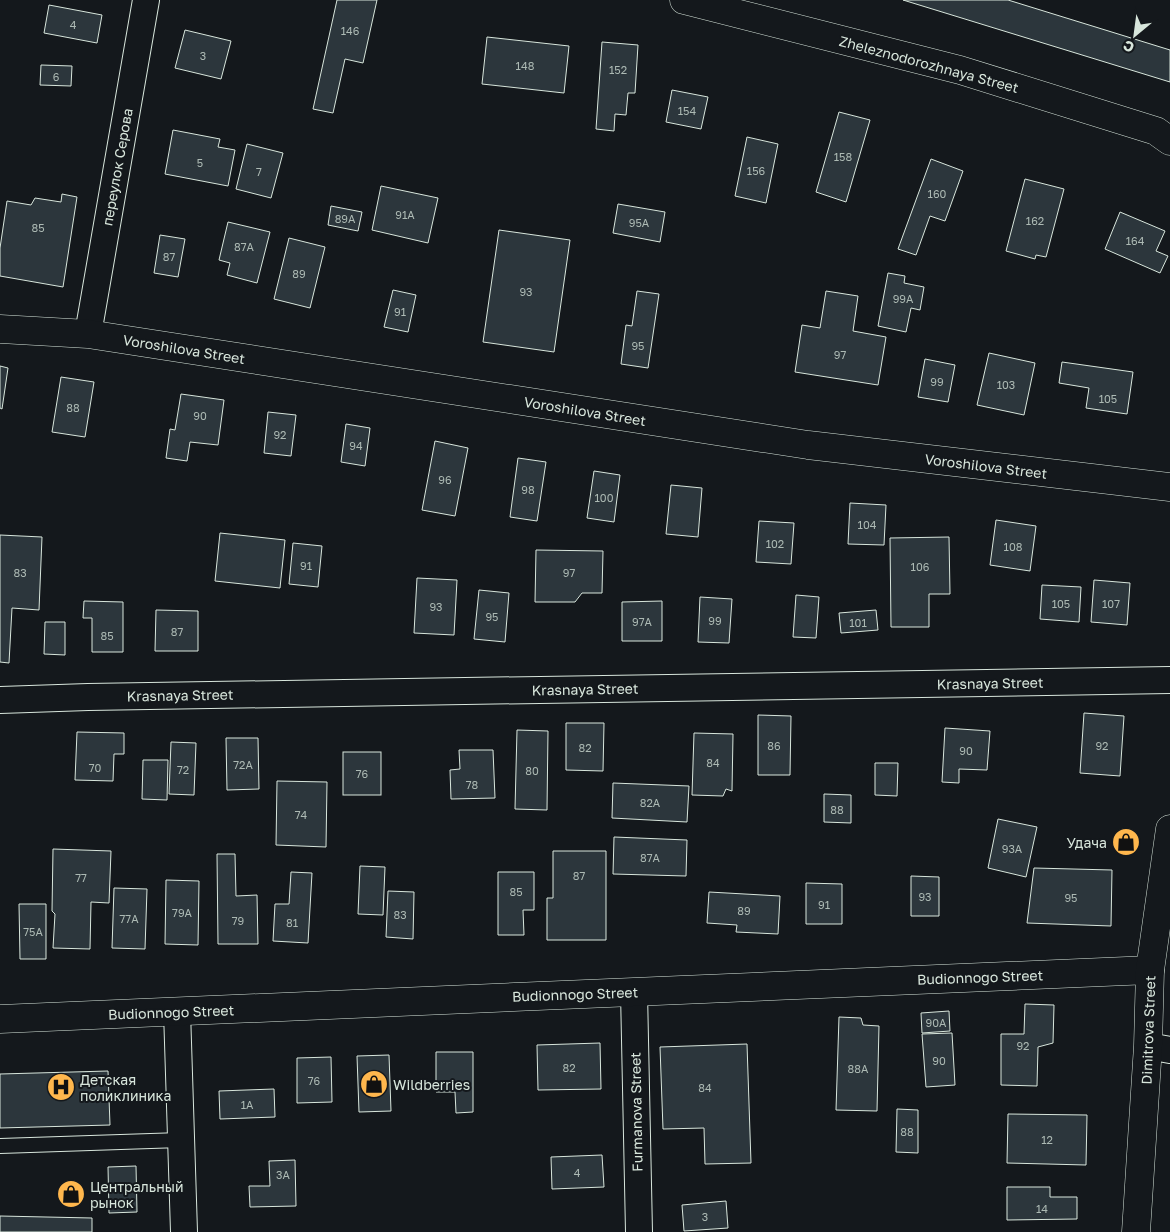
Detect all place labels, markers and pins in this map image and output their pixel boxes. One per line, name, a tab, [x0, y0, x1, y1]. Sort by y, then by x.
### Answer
shop icon: Удача	[1111, 827, 1141, 857]
place label: Удача	[1067, 834, 1107, 851]
shop icon: Wildberries	[359, 1069, 389, 1099]
place label: Детская поликлиника	[80, 1071, 171, 1104]
hospital icon: Детская поликлиника	[46, 1072, 76, 1102]
place label: Wildberries	[393, 1076, 470, 1093]
place label: Центральный рынок	[90, 1178, 183, 1211]
shop icon: Центральный рынок	[56, 1179, 86, 1209]

